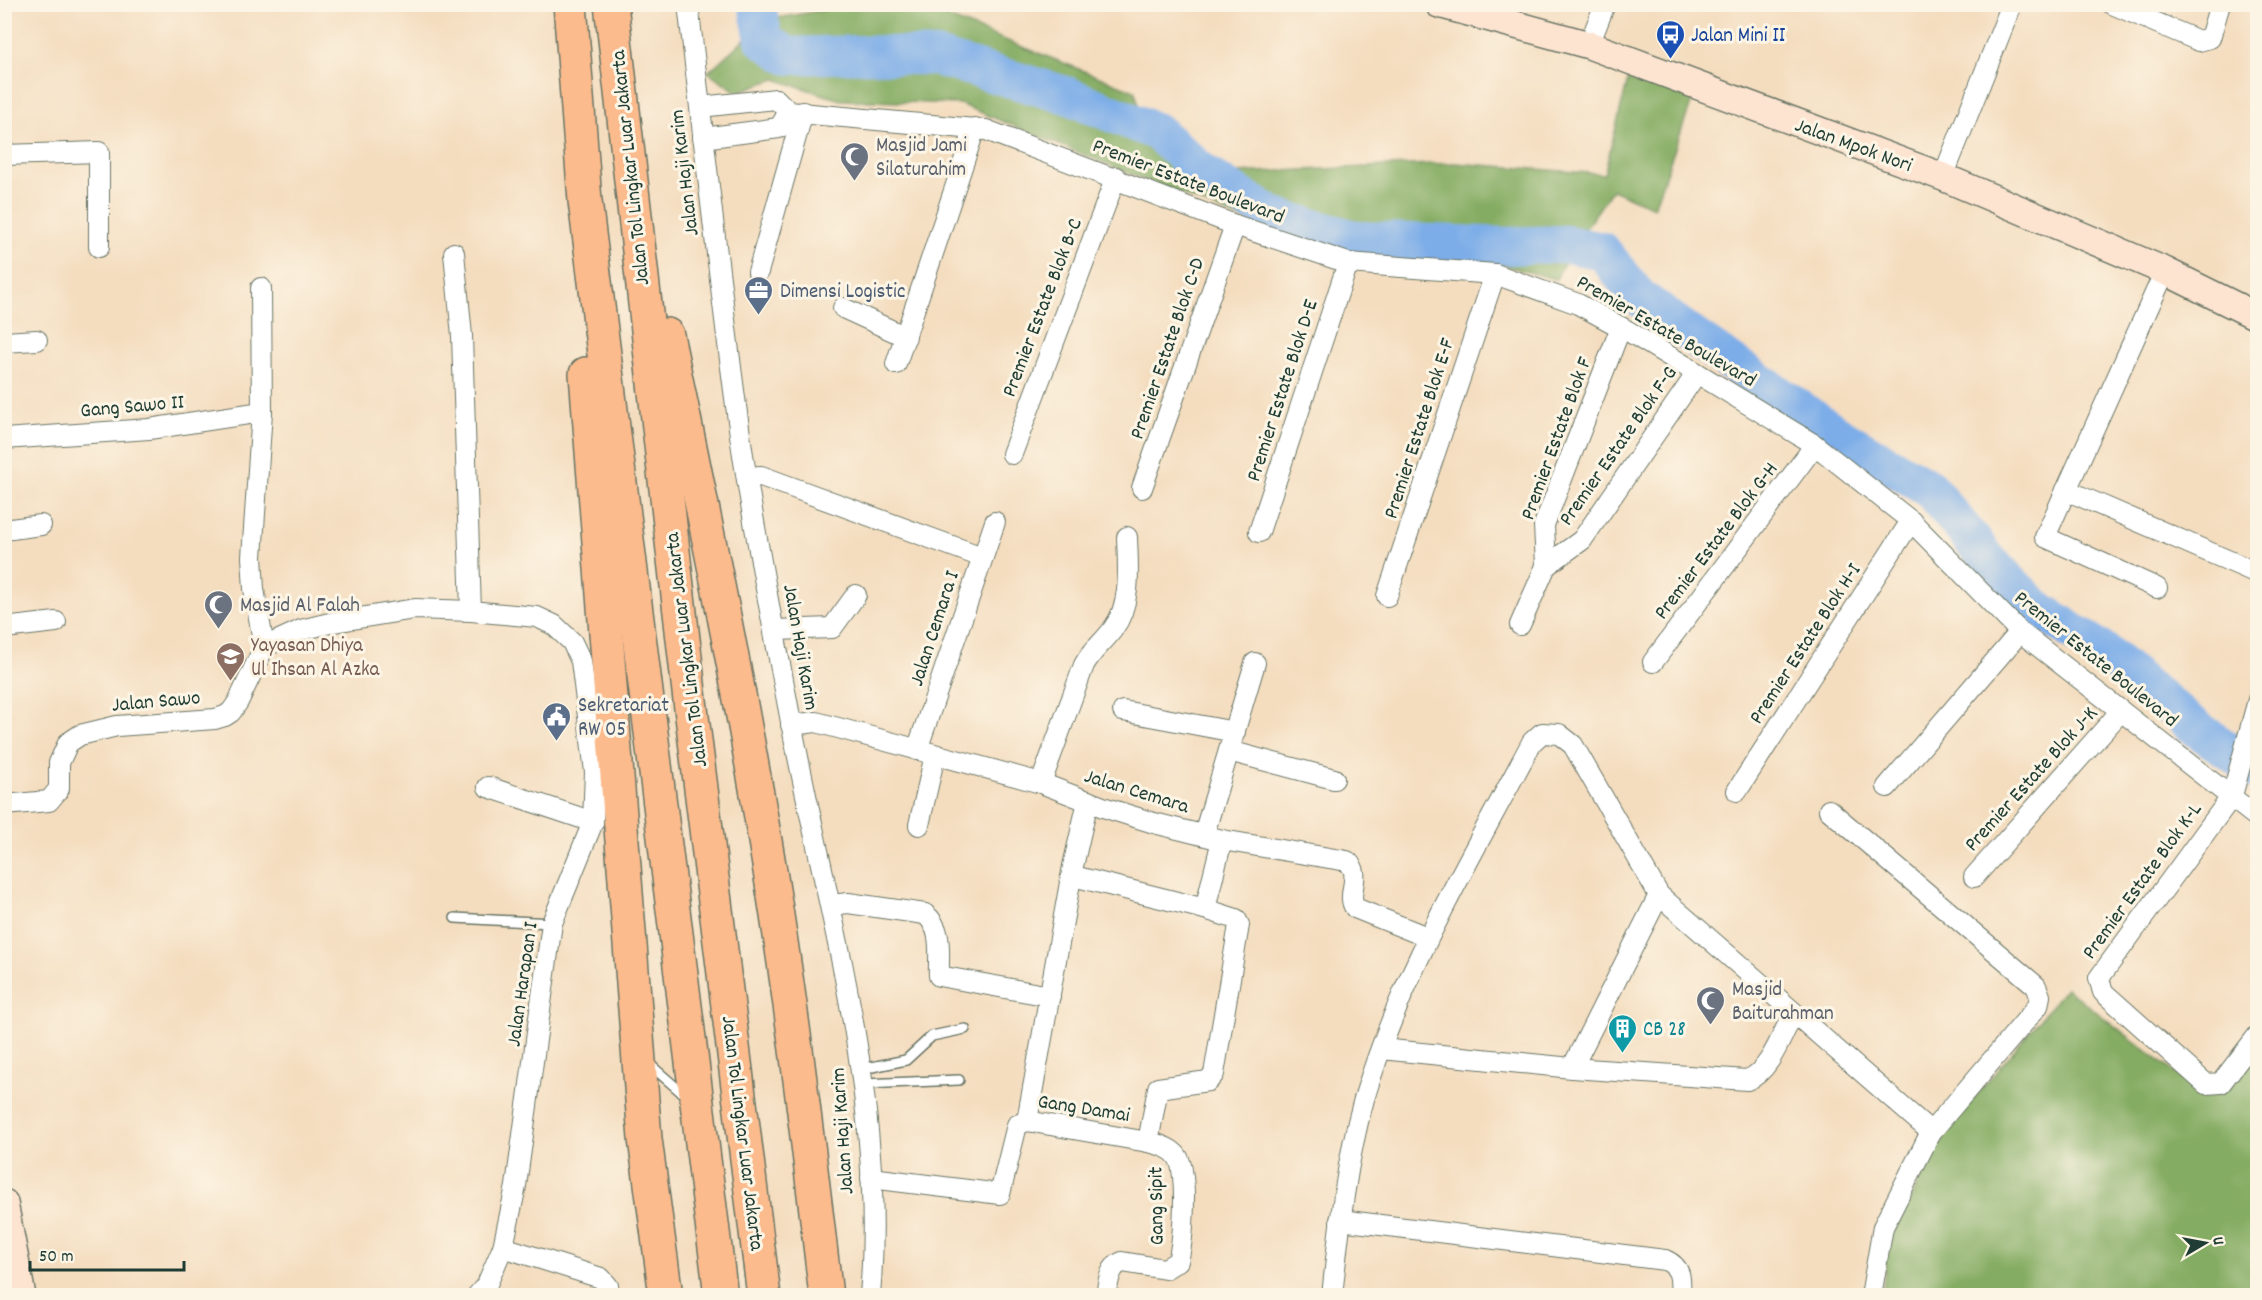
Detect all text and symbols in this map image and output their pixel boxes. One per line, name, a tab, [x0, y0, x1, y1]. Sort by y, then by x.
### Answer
bus stop icon: Jalan Mini II	[1654, 18, 1686, 60]
place label: Jalan Mini II	[1691, 22, 1786, 52]
street label: Jalan Tol Lingkar Luar Jakarta	[605, 47, 659, 287]
street label: Jalan Haji Karim	[663, 108, 709, 238]
street label: Jalan Mpok Nori	[1790, 112, 1916, 182]
place label: Masjid Jami Silaturahim	[876, 132, 967, 186]
street label: Premier Estate Boulevard	[1088, 132, 1288, 233]
mosque icon: Masjid Jami Silaturahim	[839, 140, 871, 182]
street label: Premier Estate Blok B-C	[996, 214, 1092, 402]
street label: Premier Estate Blok C-D	[1124, 254, 1214, 444]
street label: Premier Estate Boulevard	[1570, 269, 1761, 396]
office icon: Dimensi Logistic	[743, 274, 775, 316]
place label: Dimensi Logistic	[780, 278, 905, 308]
street label: Premier Estate Blok D-E	[1240, 296, 1328, 486]
street label: Premier Estate Blok E-F	[1378, 334, 1464, 523]
street label: Premier Estate Blok F	[1514, 353, 1601, 525]
street label: Premier Estate Blok F-G	[1553, 361, 1686, 533]
street label: Gang Sawo II	[79, 388, 186, 427]
street label: Premier Estate Blok G-H	[1648, 457, 1787, 627]
street label: Jalan Tol Lingkar Luar Jakarta	[659, 529, 717, 769]
street label: Premier Estate Blok H-I	[1743, 558, 1870, 731]
street label: Jalan Cemara I	[903, 567, 969, 690]
street label: Jalan Haji Karim	[773, 582, 825, 713]
street label: Premier Estate Boulevard	[2007, 585, 2184, 736]
mosque icon: Masjid Al Falah	[203, 588, 235, 630]
place label: Masjid Al Falah	[240, 592, 360, 622]
place label: Yayasan Dhiya Ul Ihsan Al Azka	[251, 632, 381, 686]
school or university icon: Yayasan Dhiya Ul Ihsan Al Azka	[214, 640, 246, 682]
street label: Jalan Sawo	[111, 684, 202, 722]
place label: Sekretariat RW 05	[578, 692, 669, 746]
public building icon: Sekretariat RW 05	[541, 700, 573, 742]
street label: Premier Estate Blok J-K	[1959, 700, 2106, 859]
street label: Jalan Cemara	[1080, 763, 1193, 823]
street label: Premier Estate Blok K-L	[2076, 797, 2211, 966]
street label: Jalan Harapan I	[500, 920, 548, 1049]
place label: Masjid Baiturahman	[1732, 976, 1834, 1030]
mosque icon: Masjid Baiturahman	[1695, 984, 1727, 1026]
building icon: CB 28	[1606, 1012, 1638, 1054]
street label: Jalan Tol Lingkar Luar Jakarta	[712, 1014, 770, 1254]
place label: CB 28	[1643, 1016, 1686, 1046]
street label: Jalan Haji Karim	[825, 1066, 863, 1195]
street label: Gang Damai	[1035, 1088, 1132, 1132]
street label: Gang Sipit	[1142, 1166, 1174, 1245]
north arrow	[2175, 1213, 2235, 1273]
scale bar	[30, 1234, 184, 1272]
text: U	[2205, 1235, 2229, 1247]
text: 50 m	[39, 1245, 74, 1270]

